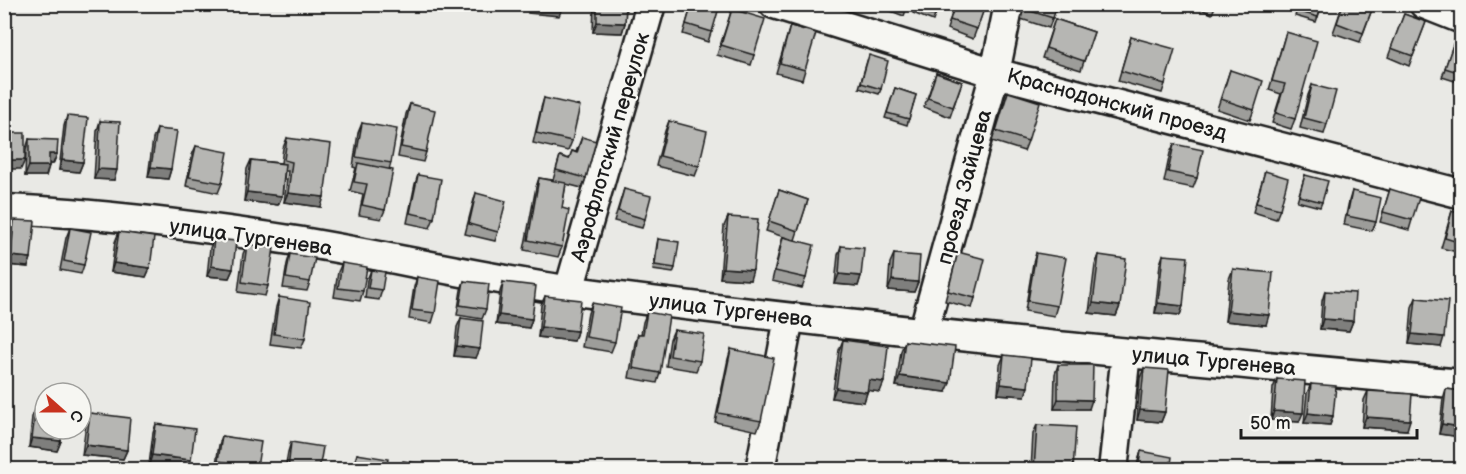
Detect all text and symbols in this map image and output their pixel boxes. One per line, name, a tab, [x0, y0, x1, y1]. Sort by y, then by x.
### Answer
street label: Аэрофлотский переулок	[565, 30, 655, 266]
street label: Краснодонский проезд	[1004, 63, 1230, 146]
street label: проезд Зайцева	[932, 106, 997, 267]
street label: улица Тургенева	[168, 214, 335, 261]
street label: улица Тургенева	[648, 288, 815, 333]
street label: улица Тургенева	[1131, 342, 1298, 381]
north arrow	[33, 381, 93, 441]
scale bar	[1241, 402, 1416, 440]
text: С	[65, 407, 86, 424]
text: 50 m	[1250, 413, 1291, 434]

